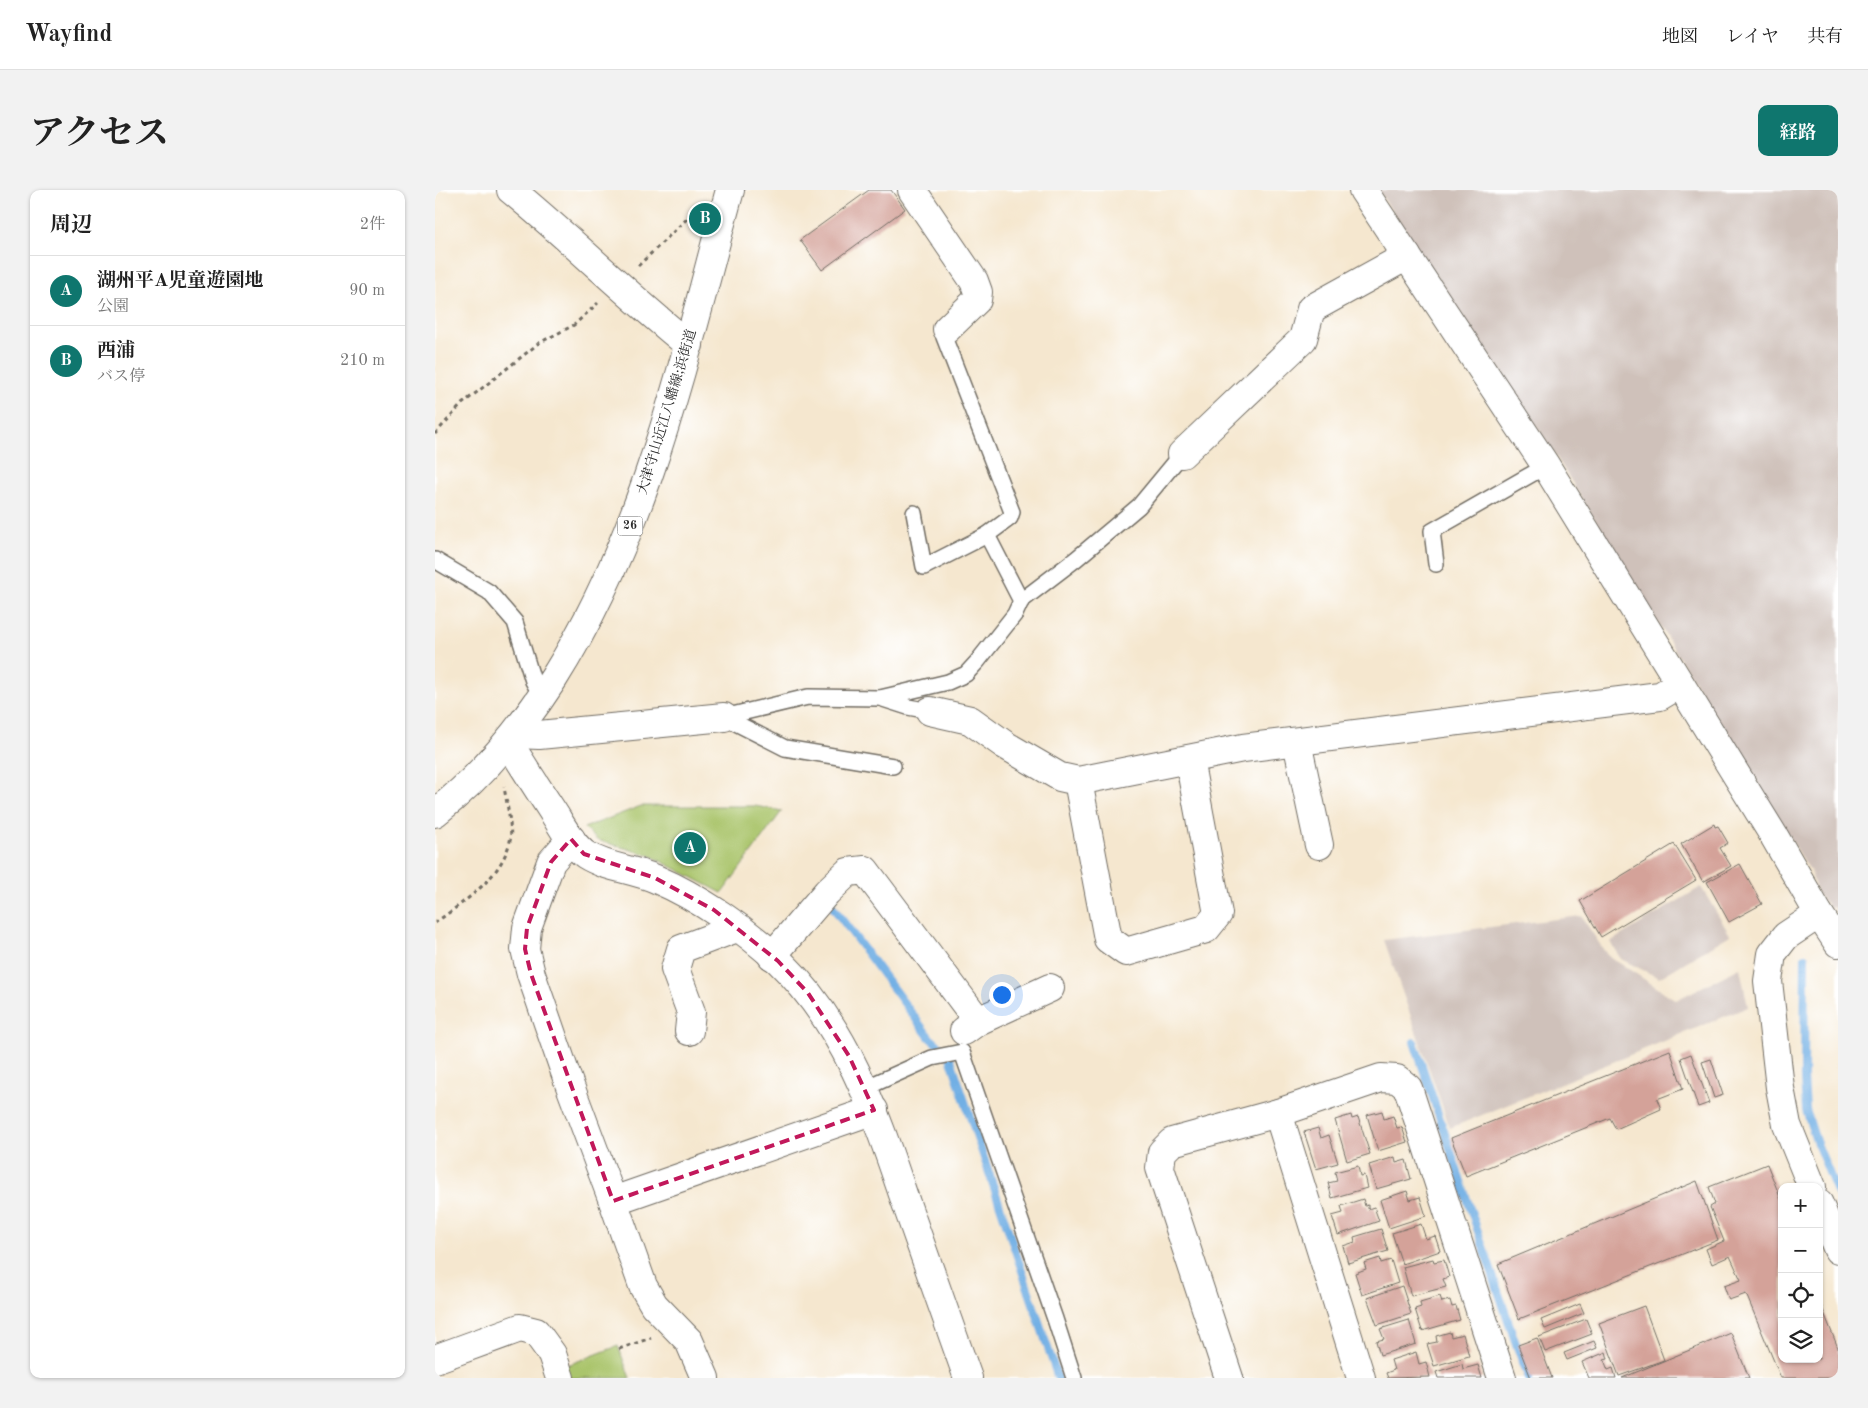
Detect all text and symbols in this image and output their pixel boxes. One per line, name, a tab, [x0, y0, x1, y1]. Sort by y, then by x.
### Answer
text: Wayfind	[25, 23, 112, 47]
text: 地図	[1662, 28, 1698, 46]
text: レイヤ	[1726, 28, 1779, 46]
text: 共有	[1807, 28, 1843, 46]
button: 経路	[1758, 105, 1838, 156]
text: アクセス	[30, 117, 169, 152]
pin: B	[689, 200, 721, 238]
text: 周辺	[50, 215, 92, 236]
text: 2件	[360, 217, 385, 233]
text: 湖州平A児童遊園地	[97, 272, 263, 291]
text: A	[60, 283, 72, 299]
text: 90 m	[349, 283, 385, 299]
text: 公園	[97, 299, 129, 315]
street label: 大津守山近江八幡線;浜街道	[634, 327, 699, 496]
text: 西浦	[97, 342, 135, 361]
text: B	[60, 353, 72, 369]
text: 210 m	[340, 353, 385, 369]
text: バス停	[97, 369, 145, 385]
road number: 26	[617, 516, 643, 536]
pin: A	[674, 829, 706, 867]
your location	[989, 982, 1015, 1008]
map controls	[1778, 1183, 1823, 1363]
button: +	[1778, 1183, 1823, 1228]
button: −	[1778, 1228, 1823, 1273]
button: locate	[1778, 1273, 1823, 1318]
button: layers	[1778, 1318, 1823, 1363]

